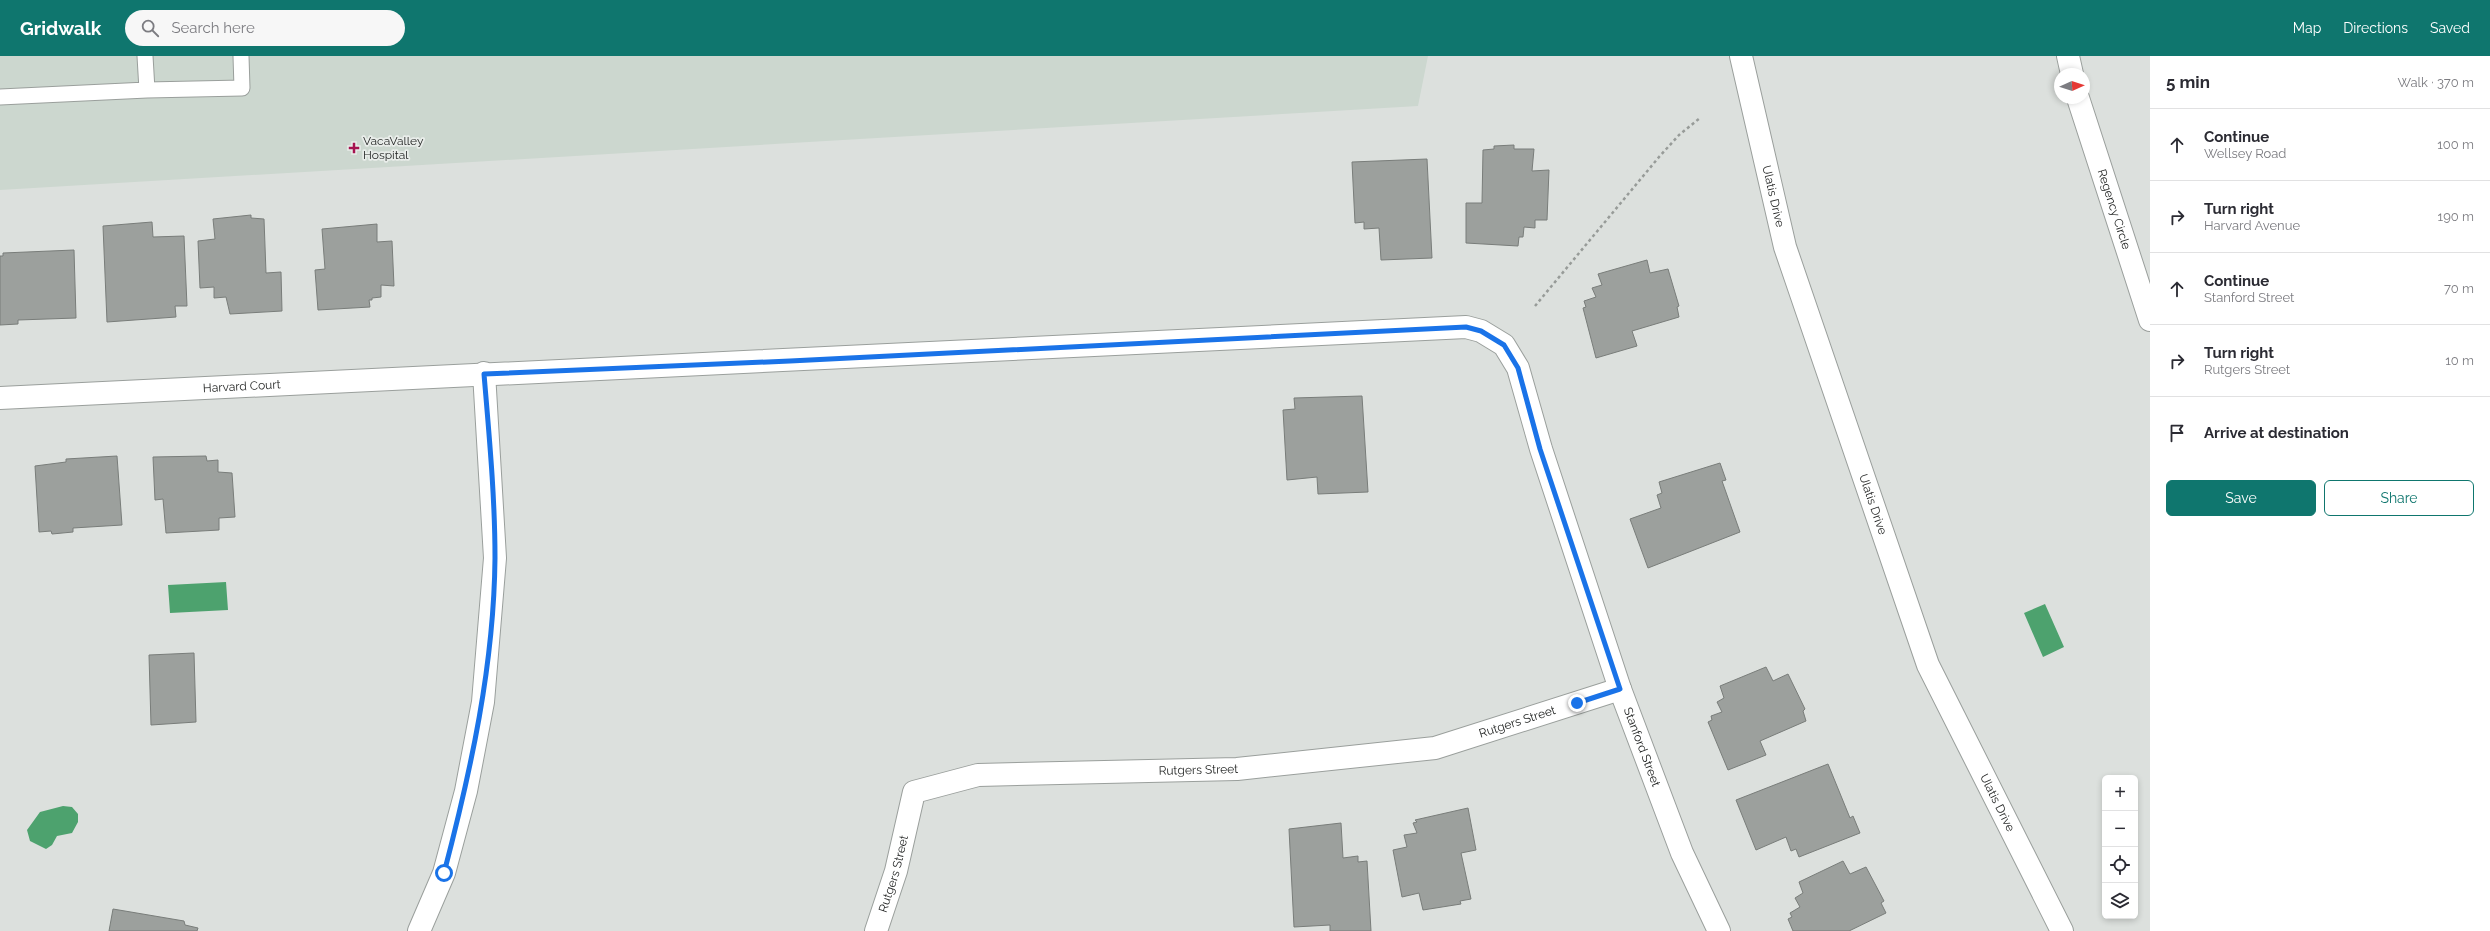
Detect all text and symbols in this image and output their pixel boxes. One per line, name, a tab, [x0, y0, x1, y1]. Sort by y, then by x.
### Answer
search box	[125, 10, 405, 46]
text: Gridwalk	[20, 17, 101, 39]
icon: search	[139, 17, 161, 39]
text: Search here	[171, 19, 255, 37]
text: Map	[2293, 20, 2321, 36]
text: Directions	[2343, 20, 2408, 36]
text: Saved	[2430, 20, 2470, 36]
north arrow	[2054, 68, 2090, 104]
text: 5 min	[2166, 72, 2210, 92]
text: Walk · 370 m	[2397, 75, 2474, 90]
text: Continue	[2204, 128, 2269, 146]
place label: VacaValley Hospital	[363, 134, 424, 162]
icon: ahead	[2166, 134, 2188, 156]
text: 100 m	[2437, 137, 2474, 152]
marker: VacaValley Hospital	[348, 142, 360, 154]
text: Wellsey Road	[2204, 146, 2286, 161]
street label: Ulatis Drive	[1759, 164, 1787, 229]
street label: Regency Circle	[2095, 167, 2134, 251]
text: Turn right	[2204, 200, 2274, 218]
icon: right	[2166, 206, 2188, 228]
text: 190 m	[2438, 209, 2474, 224]
text: Harvard Avenue	[2204, 218, 2300, 233]
text: Continue	[2204, 272, 2269, 290]
icon: ahead	[2166, 278, 2188, 300]
text: 70 m	[2444, 281, 2474, 296]
text: Stanford Street	[2204, 290, 2294, 305]
text: Turn right	[2204, 344, 2274, 362]
icon: right	[2166, 350, 2188, 372]
text: 10 m	[2445, 353, 2474, 368]
text: Rutgers Street	[2204, 362, 2290, 377]
street label: Harvard Court	[203, 377, 281, 395]
icon: arrive	[2166, 422, 2188, 444]
text: Arrive at destination	[2204, 424, 2349, 442]
street label: Ulatis Drive	[1856, 472, 1890, 536]
button: Save	[2166, 480, 2316, 516]
button: Share	[2324, 480, 2474, 516]
route end	[1568, 694, 1586, 712]
street label: Rutgers Street	[1477, 703, 1557, 741]
street label: Stanford Street	[1621, 705, 1663, 789]
street label: Rutgers Street	[1158, 762, 1238, 778]
street label: Ulatis Drive	[1977, 771, 2018, 834]
map controls	[2102, 775, 2138, 919]
button: +	[2102, 775, 2138, 811]
button: −	[2102, 811, 2138, 847]
street label: Rutgers Street	[876, 834, 911, 914]
button: locate	[2102, 847, 2138, 883]
route start	[435, 864, 453, 882]
button: layers	[2102, 883, 2138, 919]

